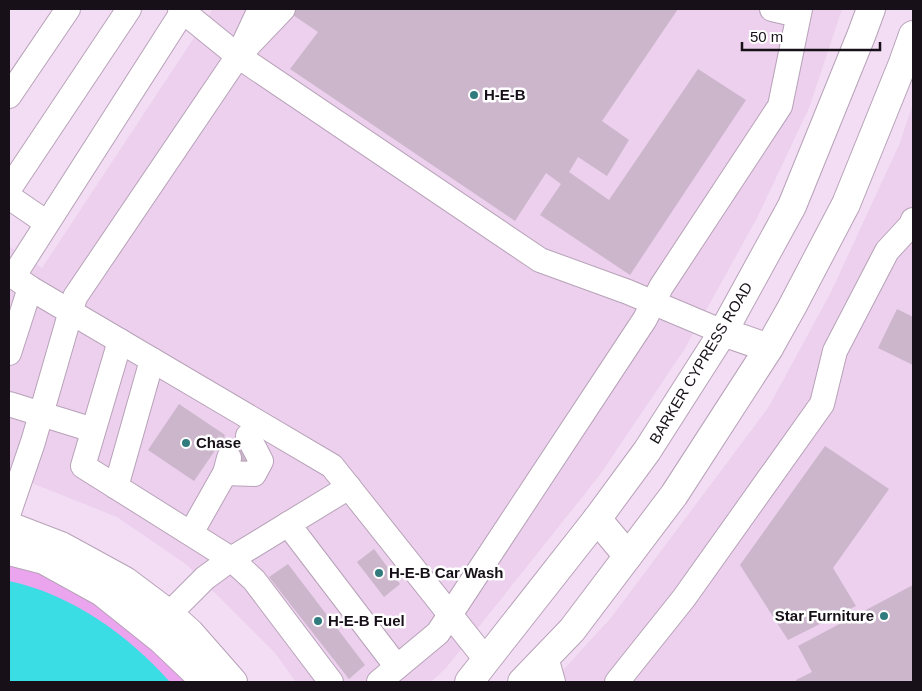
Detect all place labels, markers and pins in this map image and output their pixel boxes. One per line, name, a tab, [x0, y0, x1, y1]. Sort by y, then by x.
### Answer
place label: H-E-B	[484, 86, 526, 103]
marker: H-E-B	[468, 89, 480, 101]
place label: Chase	[196, 434, 241, 451]
marker: Chase	[180, 437, 192, 449]
place label: H-E-B Car Wash	[389, 564, 503, 581]
marker: H-E-B Car Wash	[373, 567, 385, 579]
place label: Star Furniture	[775, 607, 874, 624]
marker: Star Furniture	[878, 610, 890, 622]
place label: H-E-B Fuel	[328, 612, 405, 629]
marker: H-E-B Fuel	[312, 615, 324, 627]

